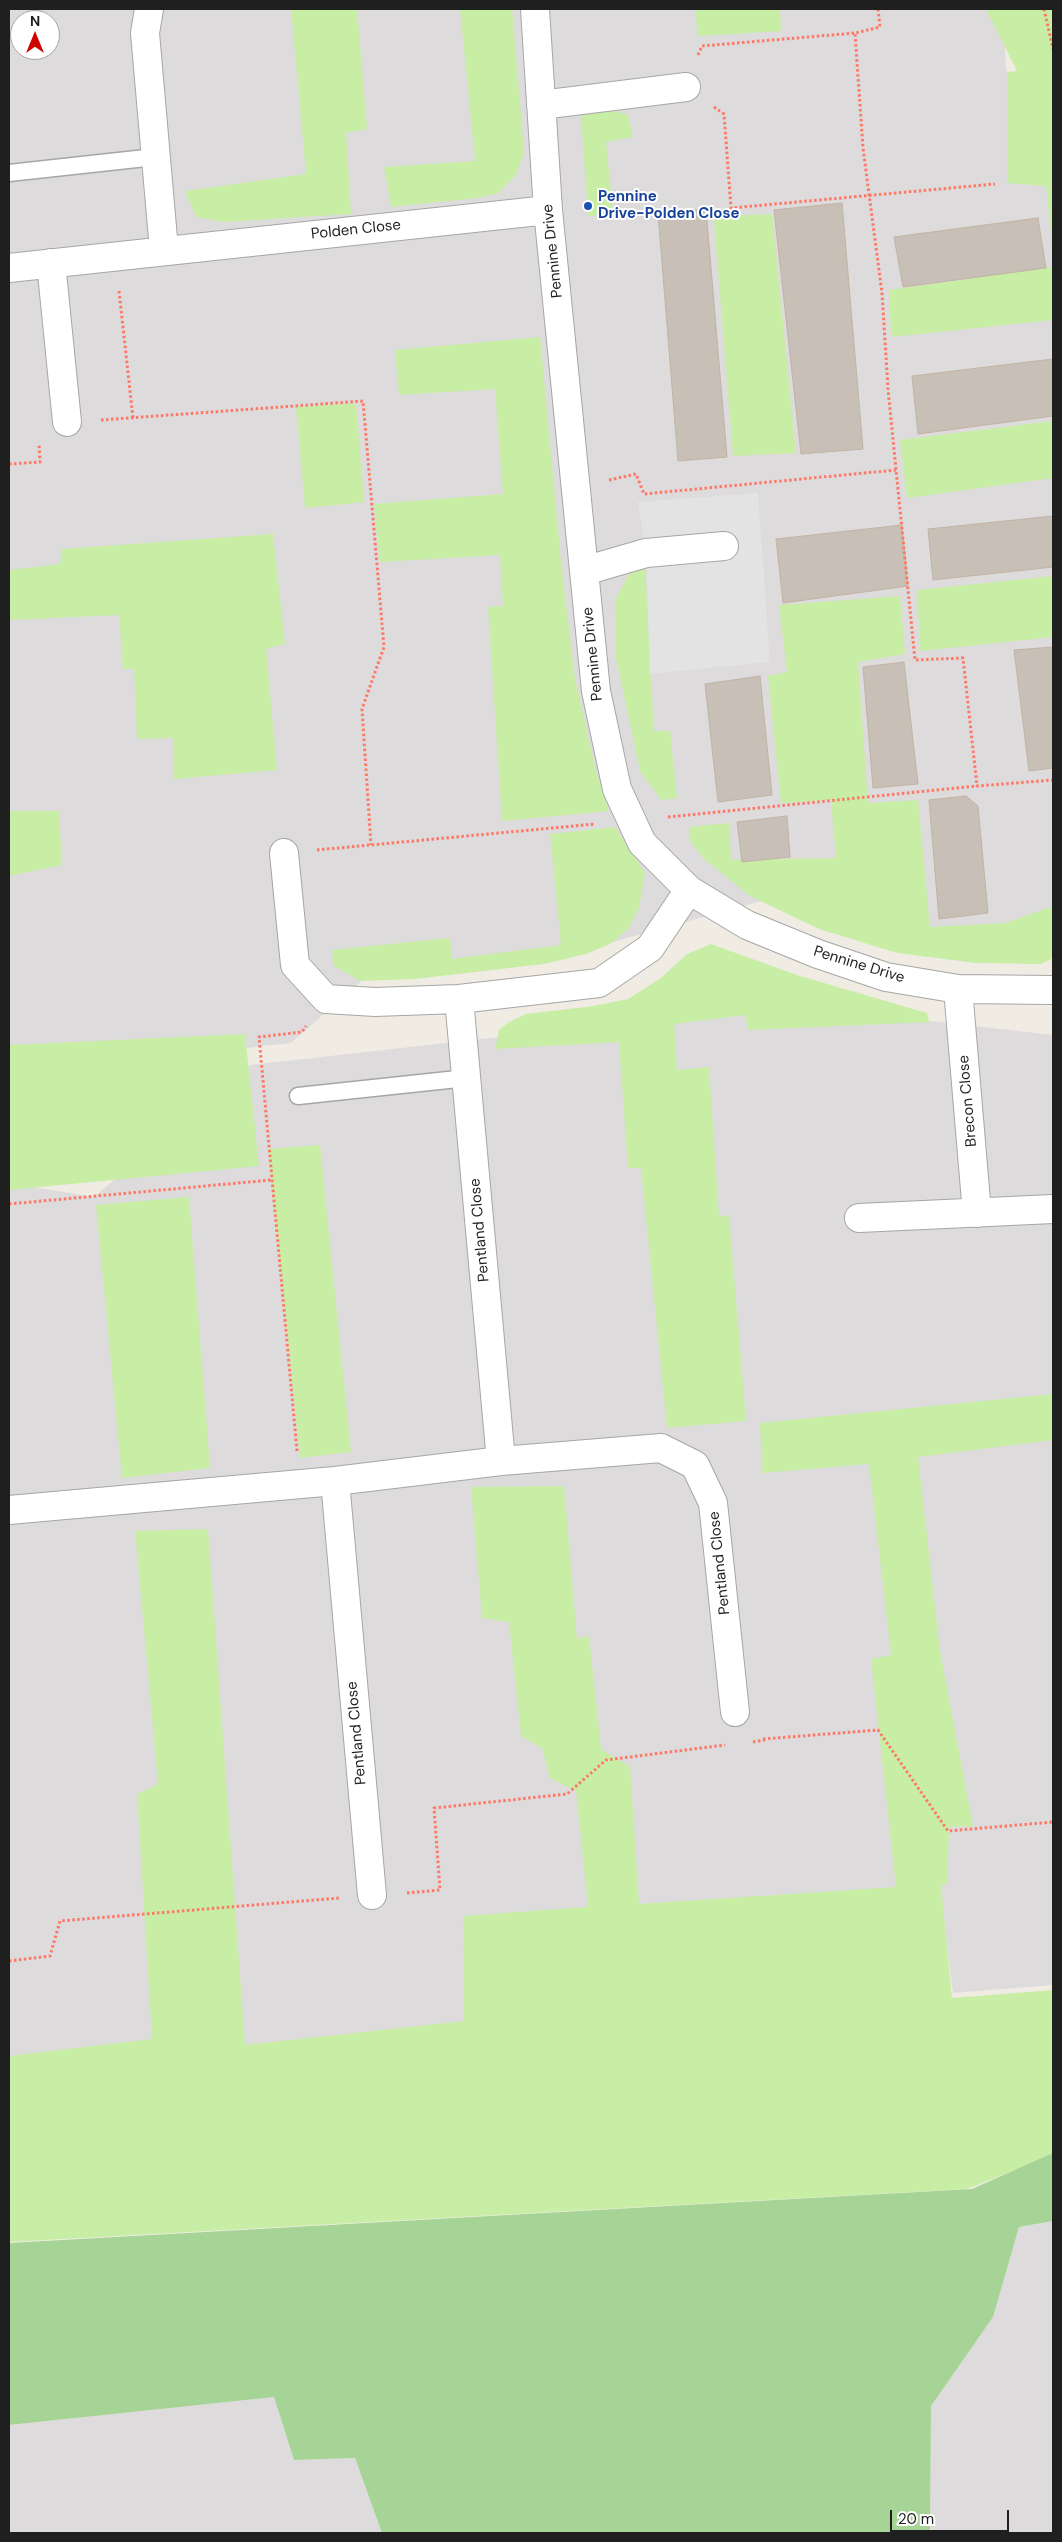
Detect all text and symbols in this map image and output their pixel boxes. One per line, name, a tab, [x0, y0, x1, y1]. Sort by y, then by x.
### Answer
north arrow	[10, 10, 60, 60]
text: N	[30, 12, 40, 30]
place label: Pennine Drive-Polden Close	[598, 188, 740, 223]
marker: Pennine Drive-Polden Close	[582, 200, 594, 212]
street label: Pennine Drive	[539, 203, 567, 299]
street label: Polden Close	[310, 216, 402, 244]
street label: Pennine Drive	[579, 606, 607, 702]
street label: Pennine Drive	[811, 943, 907, 987]
street label: Brecon Close	[955, 1054, 981, 1148]
street label: Pentland Close	[467, 1177, 493, 1283]
street label: Pentland Close	[706, 1510, 734, 1616]
street label: Pentland Close	[344, 1680, 370, 1786]
scale bar	[892, 2500, 1011, 2532]
text: 20 m	[898, 2509, 934, 2529]

